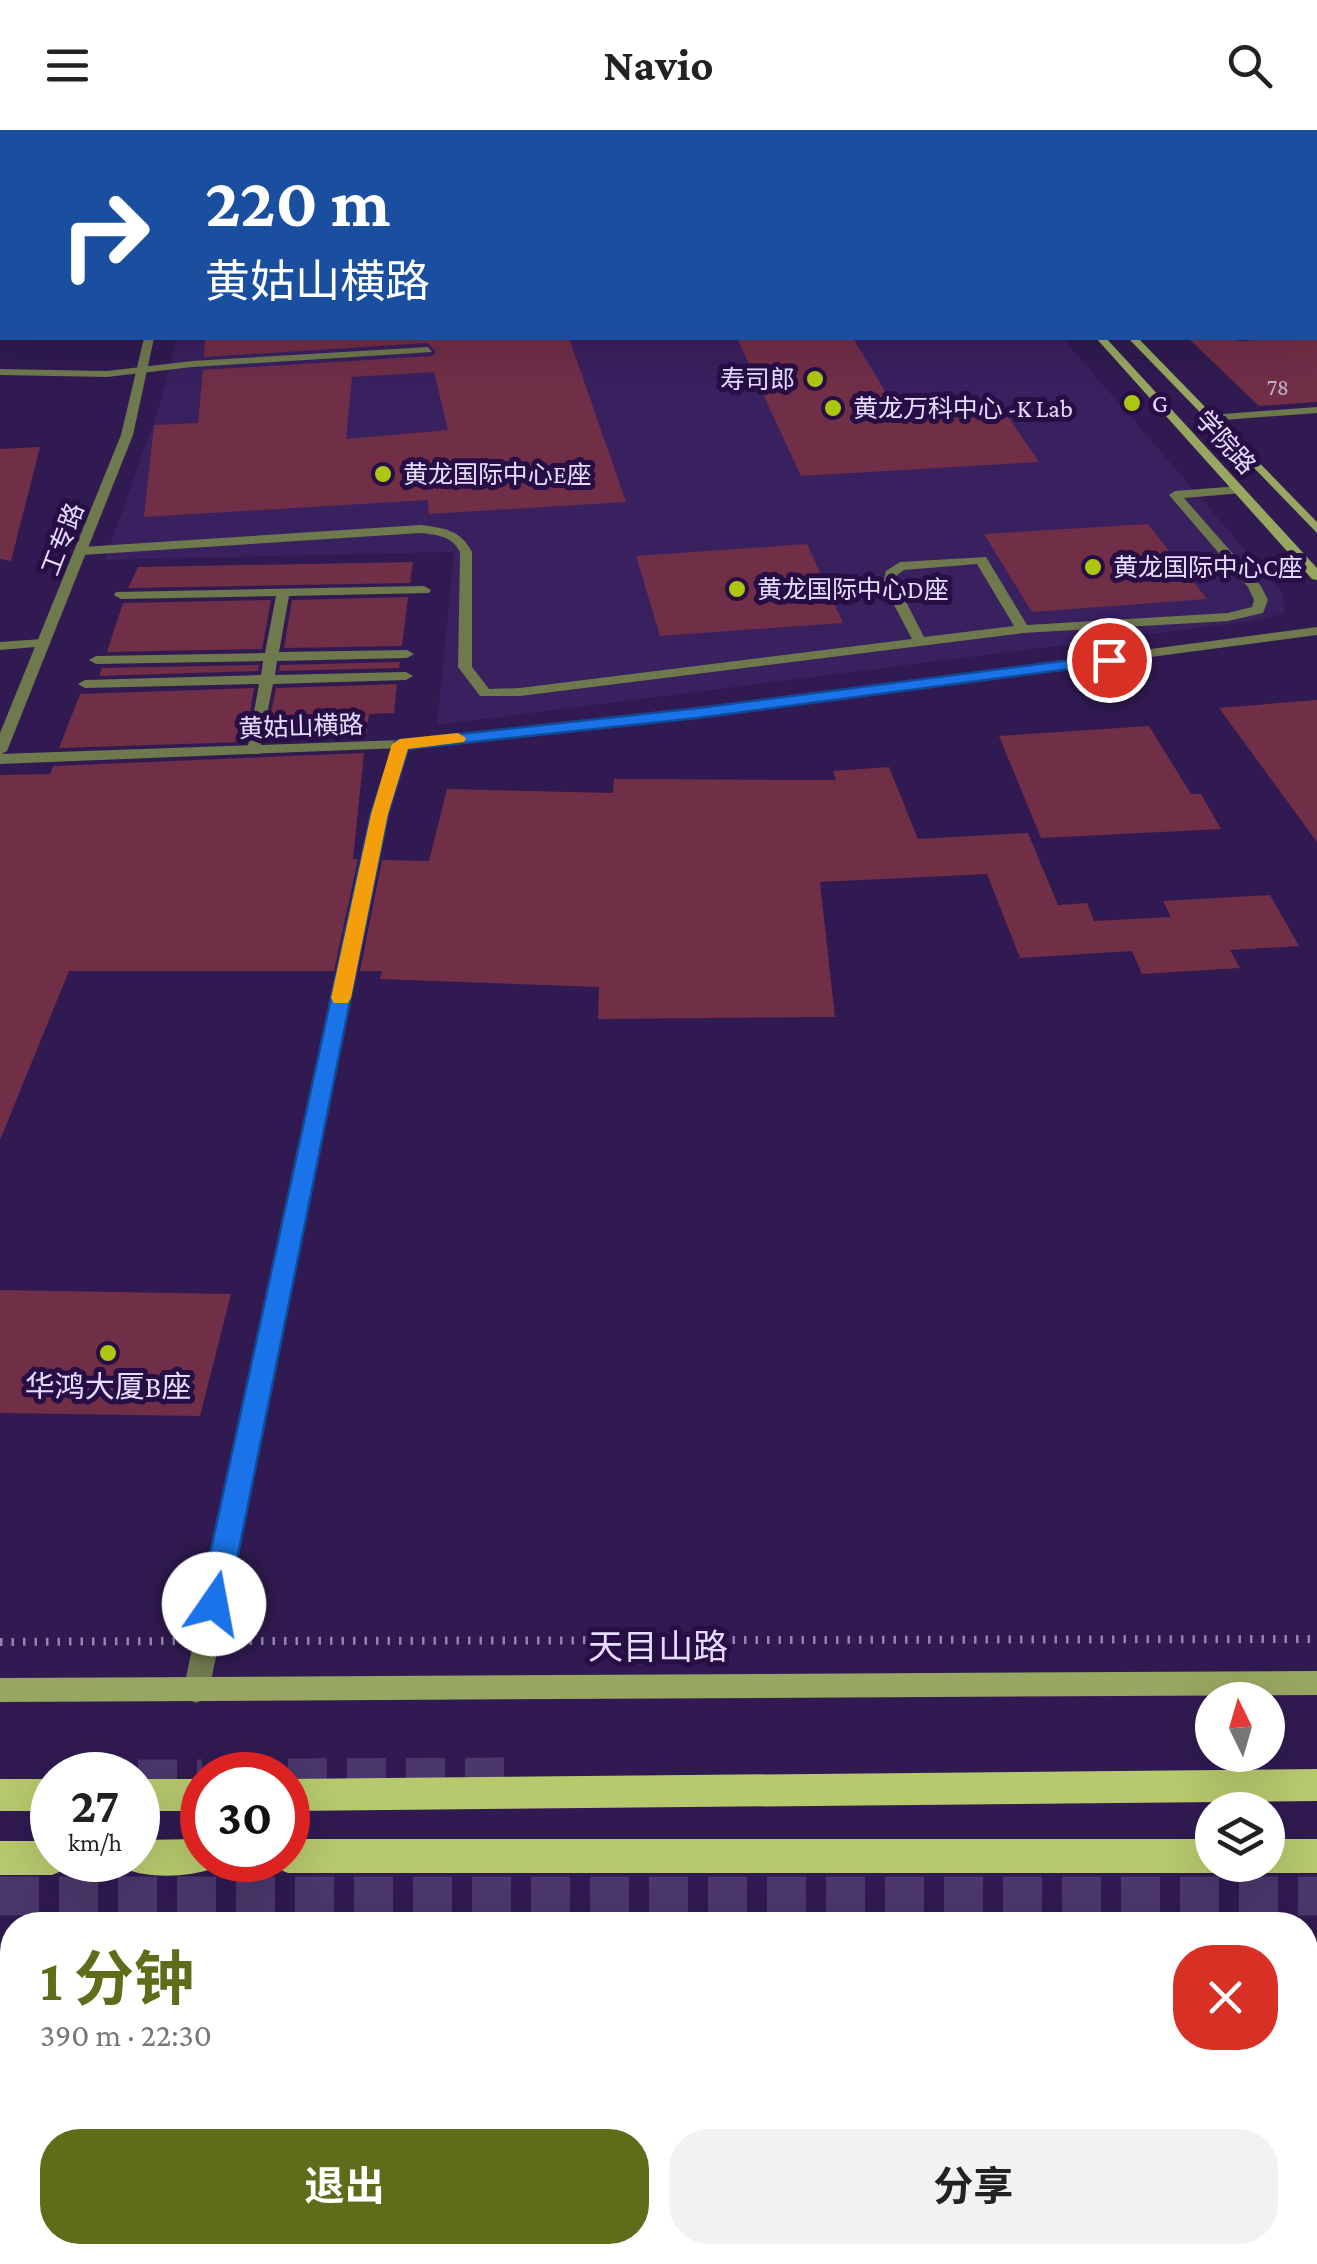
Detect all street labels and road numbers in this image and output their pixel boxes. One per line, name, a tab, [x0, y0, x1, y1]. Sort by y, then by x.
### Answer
street label: 学院路	[1190, 405, 1261, 479]
street label: 工专路	[36, 499, 89, 579]
street label: 黄姑山横路	[238, 711, 364, 742]
street label: 天目山路	[588, 1628, 728, 1667]

